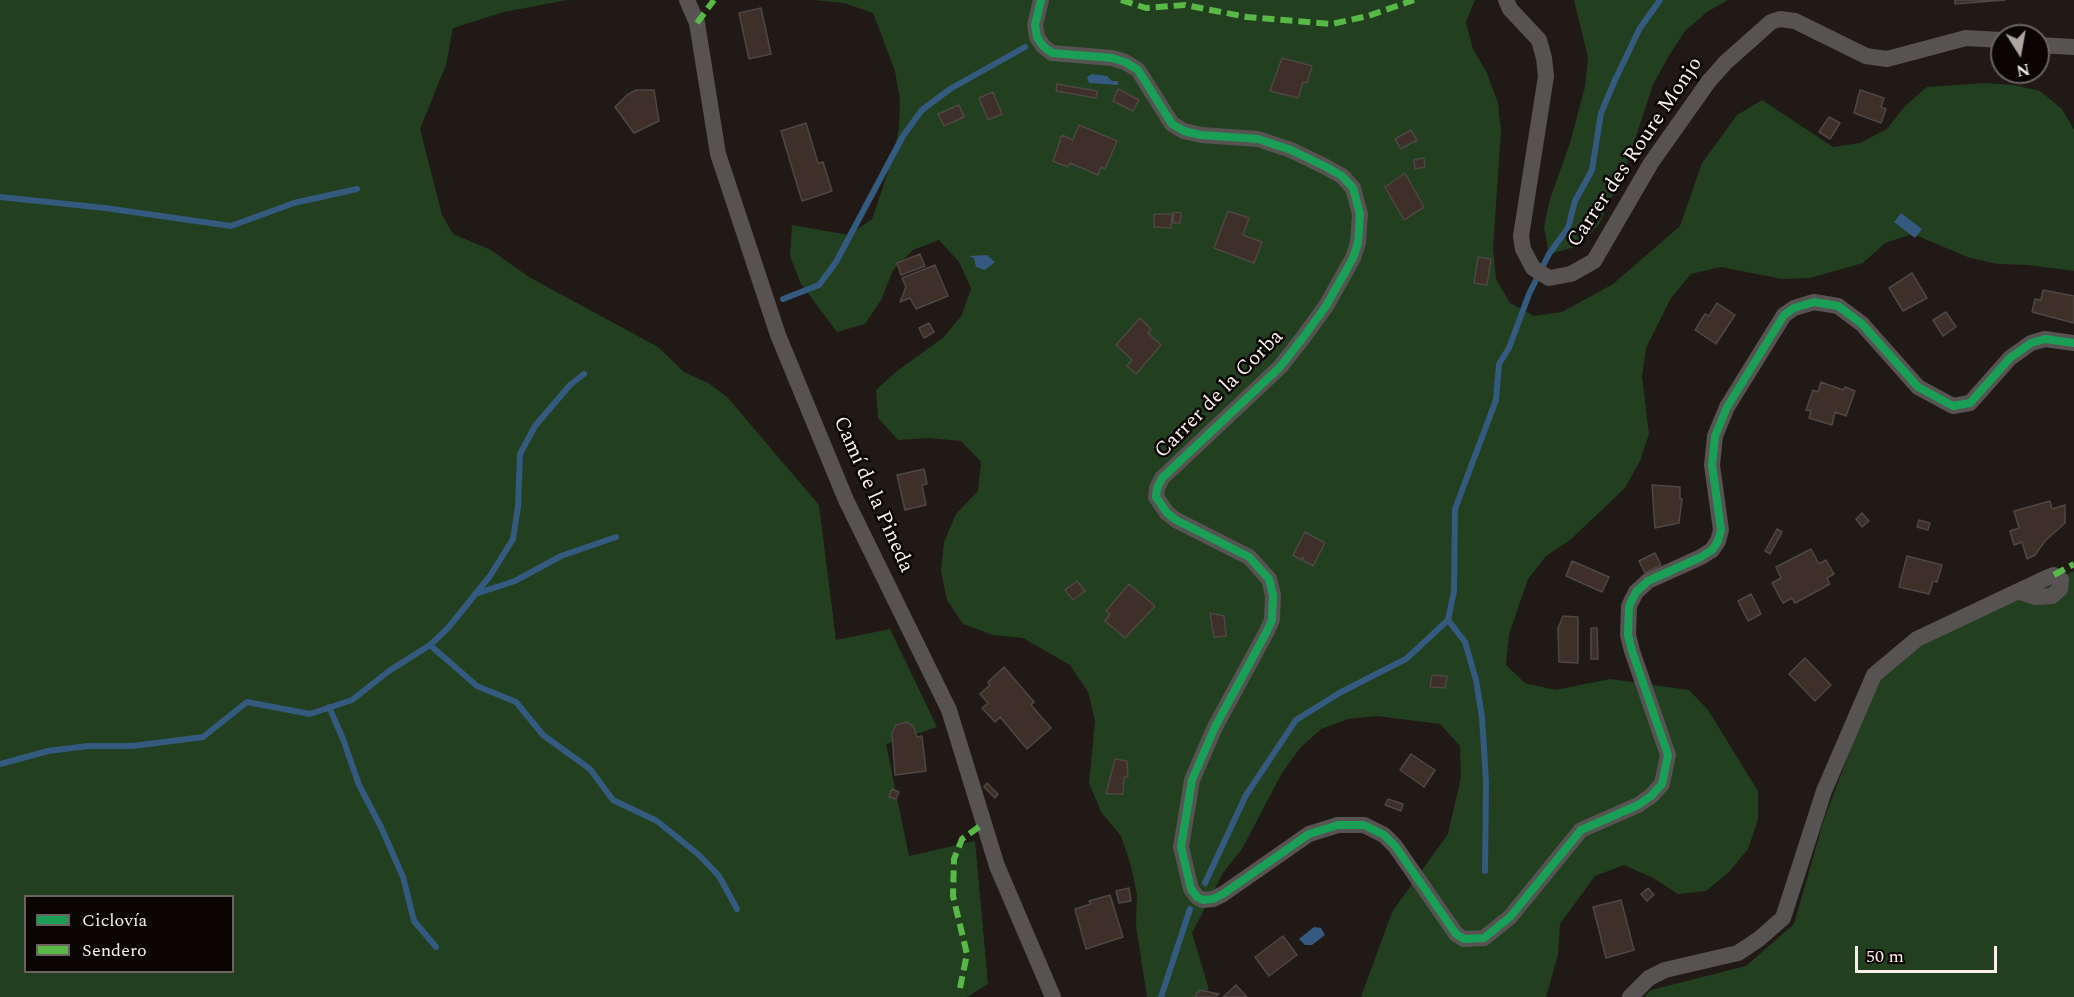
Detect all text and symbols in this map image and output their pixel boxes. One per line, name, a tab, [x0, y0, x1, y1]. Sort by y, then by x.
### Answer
north arrow	[1990, 24, 2050, 84]
street label: Carrer des Roure Monjo	[1563, 53, 1709, 253]
text: N	[2014, 57, 2032, 83]
street label: Carrer de la Corba	[1150, 325, 1290, 465]
street label: Camí de la Pineda	[826, 413, 918, 577]
legend	[24, 895, 234, 973]
text: Ciclovía	[82, 907, 147, 934]
scale bar	[1858, 934, 2000, 972]
text: Sendero	[82, 937, 147, 964]
text: 50 m	[1866, 943, 1904, 970]

